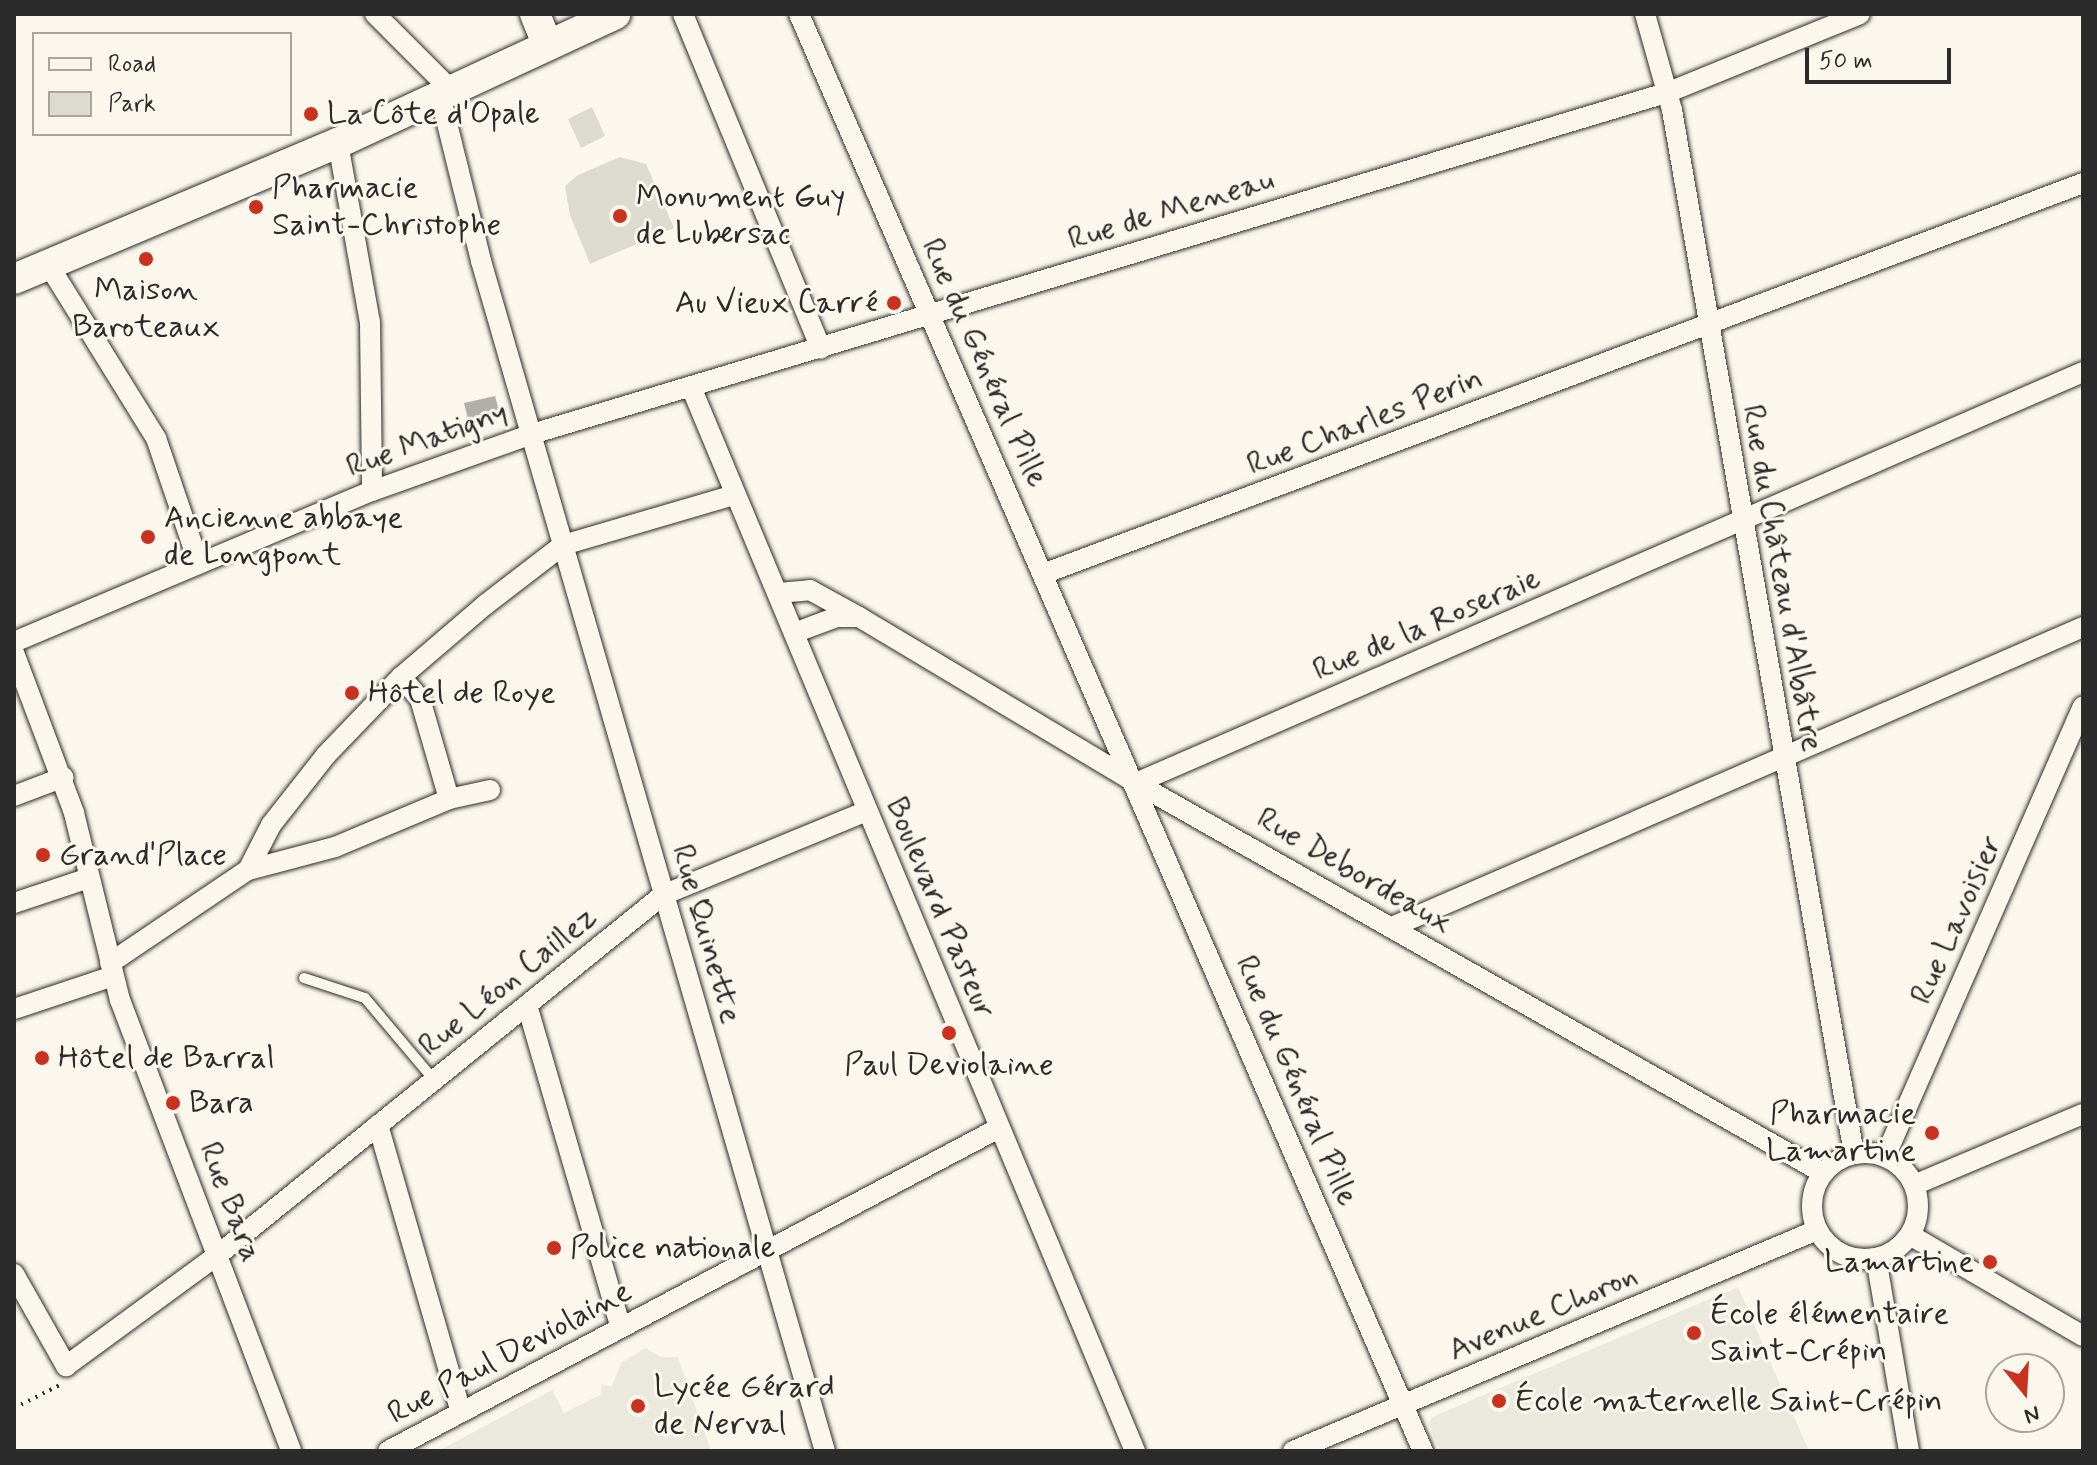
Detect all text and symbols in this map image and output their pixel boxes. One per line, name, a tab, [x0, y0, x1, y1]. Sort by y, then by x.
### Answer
legend	[32, 32, 292, 136]
scale bar	[1809, 32, 1955, 82]
text: 50 m	[1819, 46, 1873, 77]
text: Road	[108, 49, 156, 80]
text: Park	[108, 89, 156, 120]
place label: La Côte d'Opale	[327, 95, 543, 133]
marker: La Côte d'Opale	[302, 105, 320, 123]
street label: Rue de Meneau	[1067, 162, 1275, 258]
place label: Pharmacie Saint-Christophe	[272, 170, 501, 245]
place label: Monument Guy de Lubersac	[636, 179, 846, 254]
marker: Pharmacie Saint-Christophe	[247, 198, 265, 216]
marker: Monument Guy de Lubersac	[611, 207, 629, 225]
street label: Rue du Général Pille	[913, 236, 1055, 490]
marker: Maison Baroteaux	[137, 250, 155, 268]
place label: Maison Baroteaux	[72, 272, 220, 347]
place label: Au Vieux Carré	[669, 284, 878, 322]
marker: Au Vieux Carré	[885, 294, 903, 312]
street label: Rue Charles Perin	[1241, 359, 1489, 485]
street label: Rue Matigny	[342, 394, 512, 486]
street label: Rue du Château d'Albâtre	[1732, 400, 1832, 756]
place label: Ancienne abbaye de Longpont	[164, 500, 400, 575]
marker: Ancienne abbaye de Longpont	[139, 528, 157, 546]
street label: Rue de la Roseraie	[1307, 560, 1547, 690]
place label: Hôtel de Roye	[368, 674, 555, 712]
marker: Hôtel de Roye	[343, 684, 361, 702]
street label: Boulevard Pasteur	[877, 793, 1003, 1023]
street label: Rue Debordeaux	[1252, 801, 1456, 941]
street label: Rue Lavoisier	[1904, 832, 2010, 1008]
place label: Grand'Place	[59, 836, 227, 874]
street label: Rue Quinette	[662, 841, 750, 1027]
marker: Grand'Place	[34, 846, 52, 864]
street label: Rue Léon Caillez	[410, 898, 606, 1066]
street label: Rue du Général Pille	[1227, 953, 1365, 1209]
marker: Paul Deviolaine	[940, 1024, 958, 1042]
place label: Hôtel de Barral	[58, 1039, 269, 1077]
place label: Paul Deviolaine	[851, 1046, 1047, 1084]
marker: Hôtel de Barral	[33, 1049, 51, 1067]
place label: Bara	[189, 1084, 254, 1122]
marker: Bara	[164, 1094, 182, 1112]
place label: Pharmacie Lamartine	[1766, 1096, 1916, 1171]
marker: Pharmacie Lamartine	[1923, 1124, 1941, 1142]
street label: Rue Bara	[190, 1139, 270, 1265]
place label: Police nationale	[570, 1229, 775, 1267]
marker: Police nationale	[545, 1239, 563, 1257]
place label: Lamartine	[1824, 1243, 1974, 1281]
marker: Lamartine	[1981, 1253, 1999, 1271]
street label: Avenue Choron	[1443, 1256, 1643, 1370]
street label: Rue Paul Deviolaine	[390, 1277, 630, 1429]
place label: École élémentaire Saint-Crépin	[1710, 1296, 1949, 1371]
marker: École élémentaire Saint-Crépin	[1685, 1324, 1703, 1342]
north arrow	[1985, 1353, 2065, 1433]
place label: Lycée Gérard de Nerval	[654, 1369, 835, 1444]
place label: École maternelle Saint-Crépin	[1515, 1382, 1920, 1420]
marker: École maternelle Saint-Crépin	[1490, 1392, 1508, 1410]
marker: Lycée Gérard de Nerval	[629, 1397, 647, 1415]
text: N	[2021, 1398, 2043, 1430]

